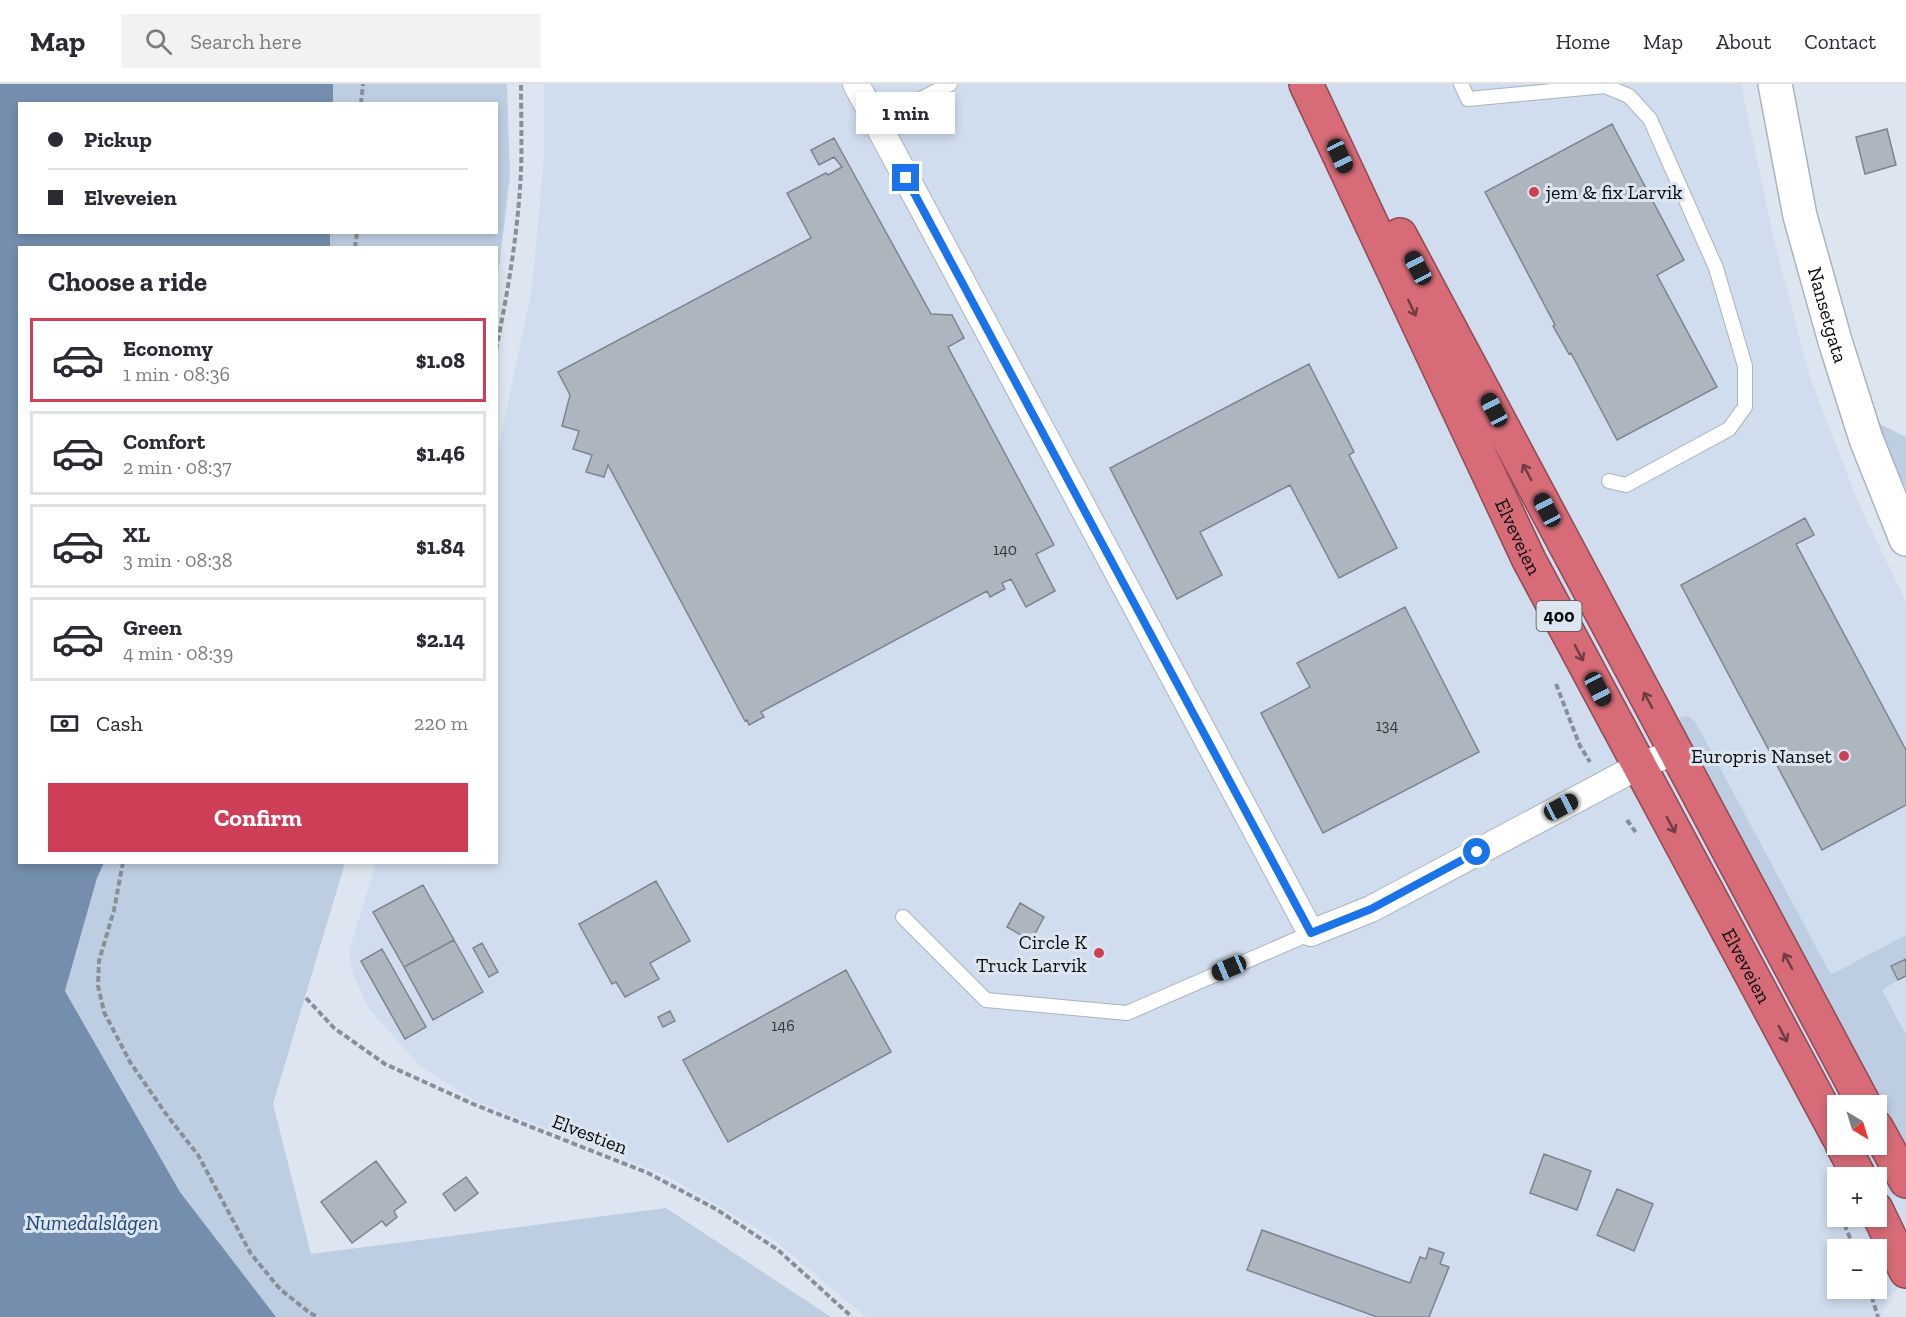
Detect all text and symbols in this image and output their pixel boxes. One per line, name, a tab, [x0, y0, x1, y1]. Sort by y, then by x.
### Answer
search box	[121, 14, 541, 68]
text: Map	[30, 25, 85, 58]
icon: search	[142, 25, 175, 58]
text: Search here	[190, 28, 302, 55]
text: Home	[1556, 29, 1610, 54]
text: Map	[1643, 29, 1683, 54]
text: About	[1716, 29, 1771, 54]
text: Contact	[1804, 29, 1876, 54]
callout: 1 min	[856, 91, 956, 133]
text: 1 min	[882, 101, 929, 125]
text: Pickup	[84, 126, 152, 153]
car	[1324, 136, 1356, 176]
route end	[892, 164, 919, 191]
place label: jem & fix Larvik	[1545, 180, 1683, 204]
text: Elveveien	[84, 184, 177, 211]
marker: jem & fix Larvik	[1527, 185, 1541, 199]
car	[1402, 248, 1434, 288]
street label: Nansetgata	[1803, 264, 1853, 366]
text: Choose a ride	[48, 266, 207, 298]
one-way arrow	[1406, 298, 1418, 316]
icon: car	[51, 333, 105, 387]
text: Economy	[123, 335, 213, 362]
text: $1.08	[416, 347, 465, 374]
text: 1 min · 08:36	[123, 362, 230, 386]
car	[1478, 390, 1510, 430]
icon: car	[51, 426, 105, 480]
text: Comfort	[123, 428, 205, 455]
text: $1.46	[416, 440, 465, 467]
text: 2 min · 08:37	[123, 455, 232, 479]
one-way arrow	[1521, 464, 1533, 481]
car	[1531, 490, 1563, 530]
street label: Elveveien	[1490, 495, 1547, 579]
icon: car	[51, 519, 105, 573]
text: XL	[123, 521, 150, 548]
text: $1.84	[416, 533, 465, 560]
house number: 140	[993, 540, 1017, 559]
text: 3 min · 08:38	[123, 548, 232, 572]
road number: 400	[1536, 601, 1582, 631]
icon: car	[51, 612, 105, 666]
text: Green	[123, 614, 182, 641]
text: $2.14	[416, 626, 465, 653]
text: 4 min · 08:39	[123, 641, 233, 665]
one-way arrow	[1573, 644, 1585, 662]
car	[1582, 669, 1614, 709]
one-way arrow	[1642, 692, 1654, 709]
icon: cash	[48, 707, 81, 740]
text: Cash	[96, 710, 143, 737]
text: 220 m	[414, 711, 468, 735]
house number: 134	[1376, 716, 1399, 735]
place label: Europris Nanset	[1691, 744, 1833, 768]
marker: Europris Nanset	[1837, 749, 1851, 763]
button: Confirm	[48, 783, 468, 852]
car	[1541, 791, 1581, 823]
one-way arrow	[1666, 816, 1677, 834]
route start	[1463, 838, 1490, 865]
street label: Elveveien	[1717, 924, 1777, 1008]
place label: Circle K Truck Larvik	[976, 930, 1088, 977]
marker: Circle K Truck Larvik	[1092, 946, 1106, 960]
car	[1209, 953, 1249, 983]
one-way arrow	[1782, 953, 1793, 971]
house number: 146	[771, 1016, 795, 1035]
one-way arrow	[1777, 1025, 1789, 1042]
north arrow	[1827, 1095, 1887, 1155]
map controls	[1827, 1095, 1887, 1299]
street label: Elvestien	[549, 1109, 632, 1159]
button: +	[1827, 1167, 1887, 1227]
water label: Numedalslågen	[26, 1210, 158, 1235]
button: −	[1827, 1239, 1887, 1299]

